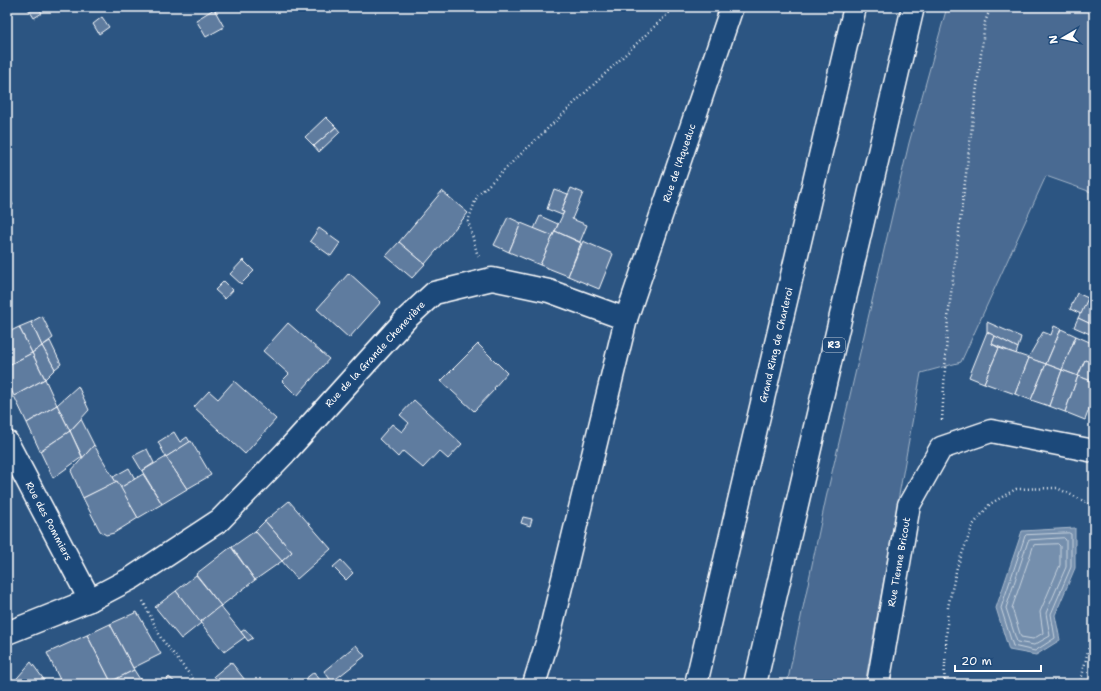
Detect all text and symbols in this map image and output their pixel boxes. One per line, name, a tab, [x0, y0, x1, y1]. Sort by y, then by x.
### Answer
north arrow	[1043, 18, 1083, 58]
text: N	[1045, 34, 1062, 45]
street label: Rue de l'Aqueduc	[659, 122, 699, 204]
street label: Grand Ring de Charleroi	[756, 286, 796, 404]
street label: Rue de la Grande Chenevière	[322, 298, 428, 410]
road number: R3	[823, 338, 845, 352]
street label: Rue des Pommiers	[23, 479, 75, 563]
street label: Rue Tienne Bricout	[885, 516, 913, 608]
scale bar	[955, 647, 1041, 673]
text: 20 m	[961, 653, 992, 669]

